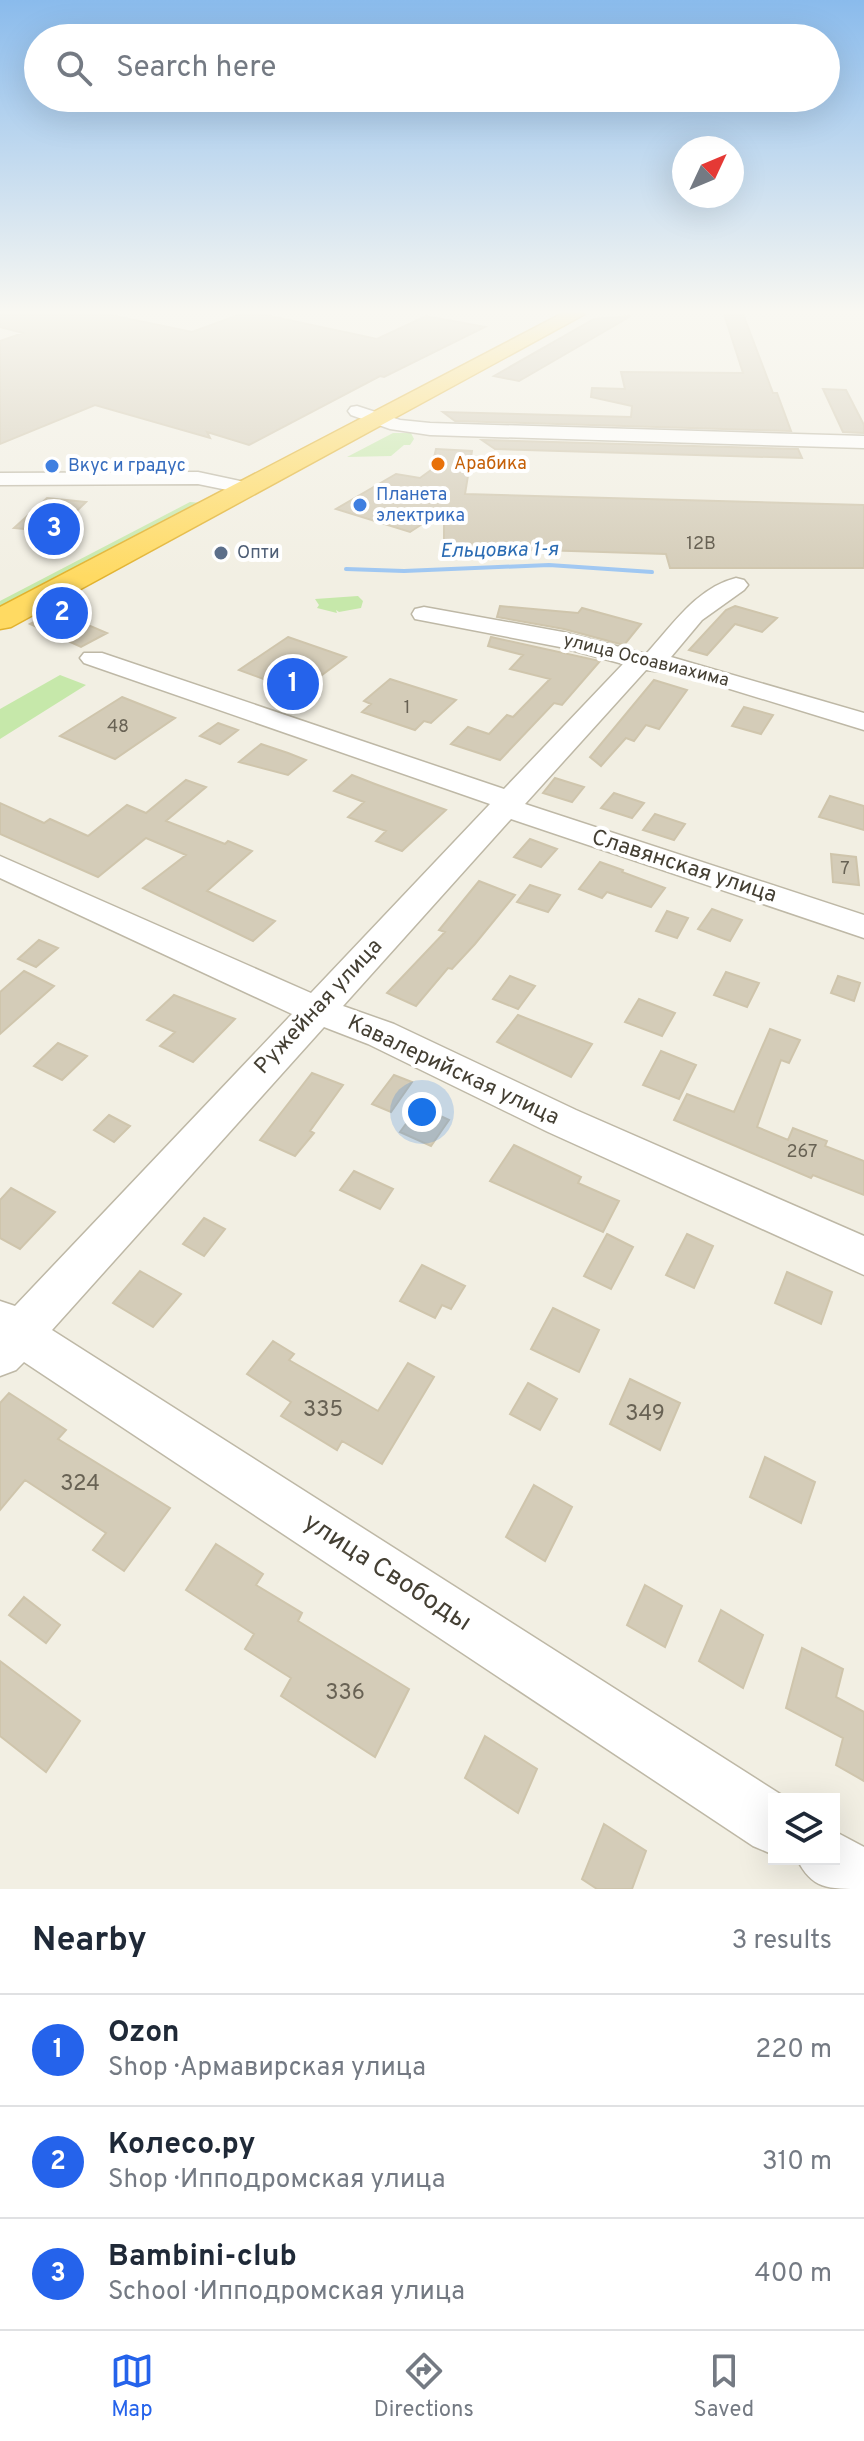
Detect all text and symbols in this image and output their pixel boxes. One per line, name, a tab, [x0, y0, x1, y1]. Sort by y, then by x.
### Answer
search box	[24, 24, 840, 112]
icon: search	[52, 46, 96, 90]
text: Search here	[116, 50, 276, 87]
north arrow	[672, 136, 744, 208]
place label: Арабика	[454, 453, 527, 476]
place label: Вкус и градус	[68, 455, 186, 478]
marker: Арабика	[429, 455, 447, 473]
marker: Вкус и градус	[43, 457, 61, 475]
place label: Планета электрика	[376, 484, 465, 528]
marker: Планета электрика	[351, 496, 369, 514]
pin: 3	[28, 499, 80, 559]
house number: 12В	[686, 533, 716, 556]
water label: Ельцовка 1-я	[440, 537, 559, 565]
place label: Опти	[237, 542, 280, 565]
marker: Опти	[212, 544, 230, 562]
pin: 2	[36, 583, 88, 643]
street label: улица Осоавиахима	[561, 629, 731, 693]
pin: 1	[267, 654, 319, 714]
house number: 1	[404, 697, 410, 720]
house number: 48	[107, 716, 129, 739]
street label: Славянская улица	[588, 824, 780, 910]
house number: 7	[840, 858, 850, 881]
street label: Ружейная улица	[249, 934, 389, 1080]
street label: Кавалерийская улица	[343, 1010, 563, 1132]
your location	[402, 1092, 442, 1132]
house number: 267	[787, 1141, 817, 1164]
house number: 335	[303, 1397, 343, 1424]
house number: 349	[625, 1401, 665, 1428]
house number: 324	[60, 1471, 100, 1498]
street label: улица Свободы	[297, 1506, 477, 1640]
house number: 336	[325, 1680, 365, 1707]
map controls	[768, 1793, 840, 1865]
button: layers	[768, 1793, 840, 1865]
text: Nearby	[32, 1920, 147, 1963]
text: 3 results	[732, 1925, 832, 1958]
text: Ozon	[108, 2015, 180, 2052]
text: 1	[53, 2034, 63, 2067]
text: 220 m	[755, 2034, 832, 2067]
text: Shop · Армавирская улица	[108, 2052, 426, 2085]
text: Колесо.ру	[108, 2127, 256, 2164]
text: 2	[50, 2146, 66, 2179]
text: 310 m	[762, 2146, 832, 2179]
text: Shop · Ипподромская улица	[108, 2164, 445, 2197]
text: Bambini-club	[108, 2239, 297, 2276]
text: 3	[50, 2258, 66, 2291]
text: 400 m	[755, 2258, 832, 2291]
text: School · Ипподромская улица	[108, 2276, 465, 2309]
tab: Map	[110, 2349, 154, 2424]
tab: Directions	[374, 2349, 474, 2424]
tab: Saved	[694, 2349, 754, 2424]

